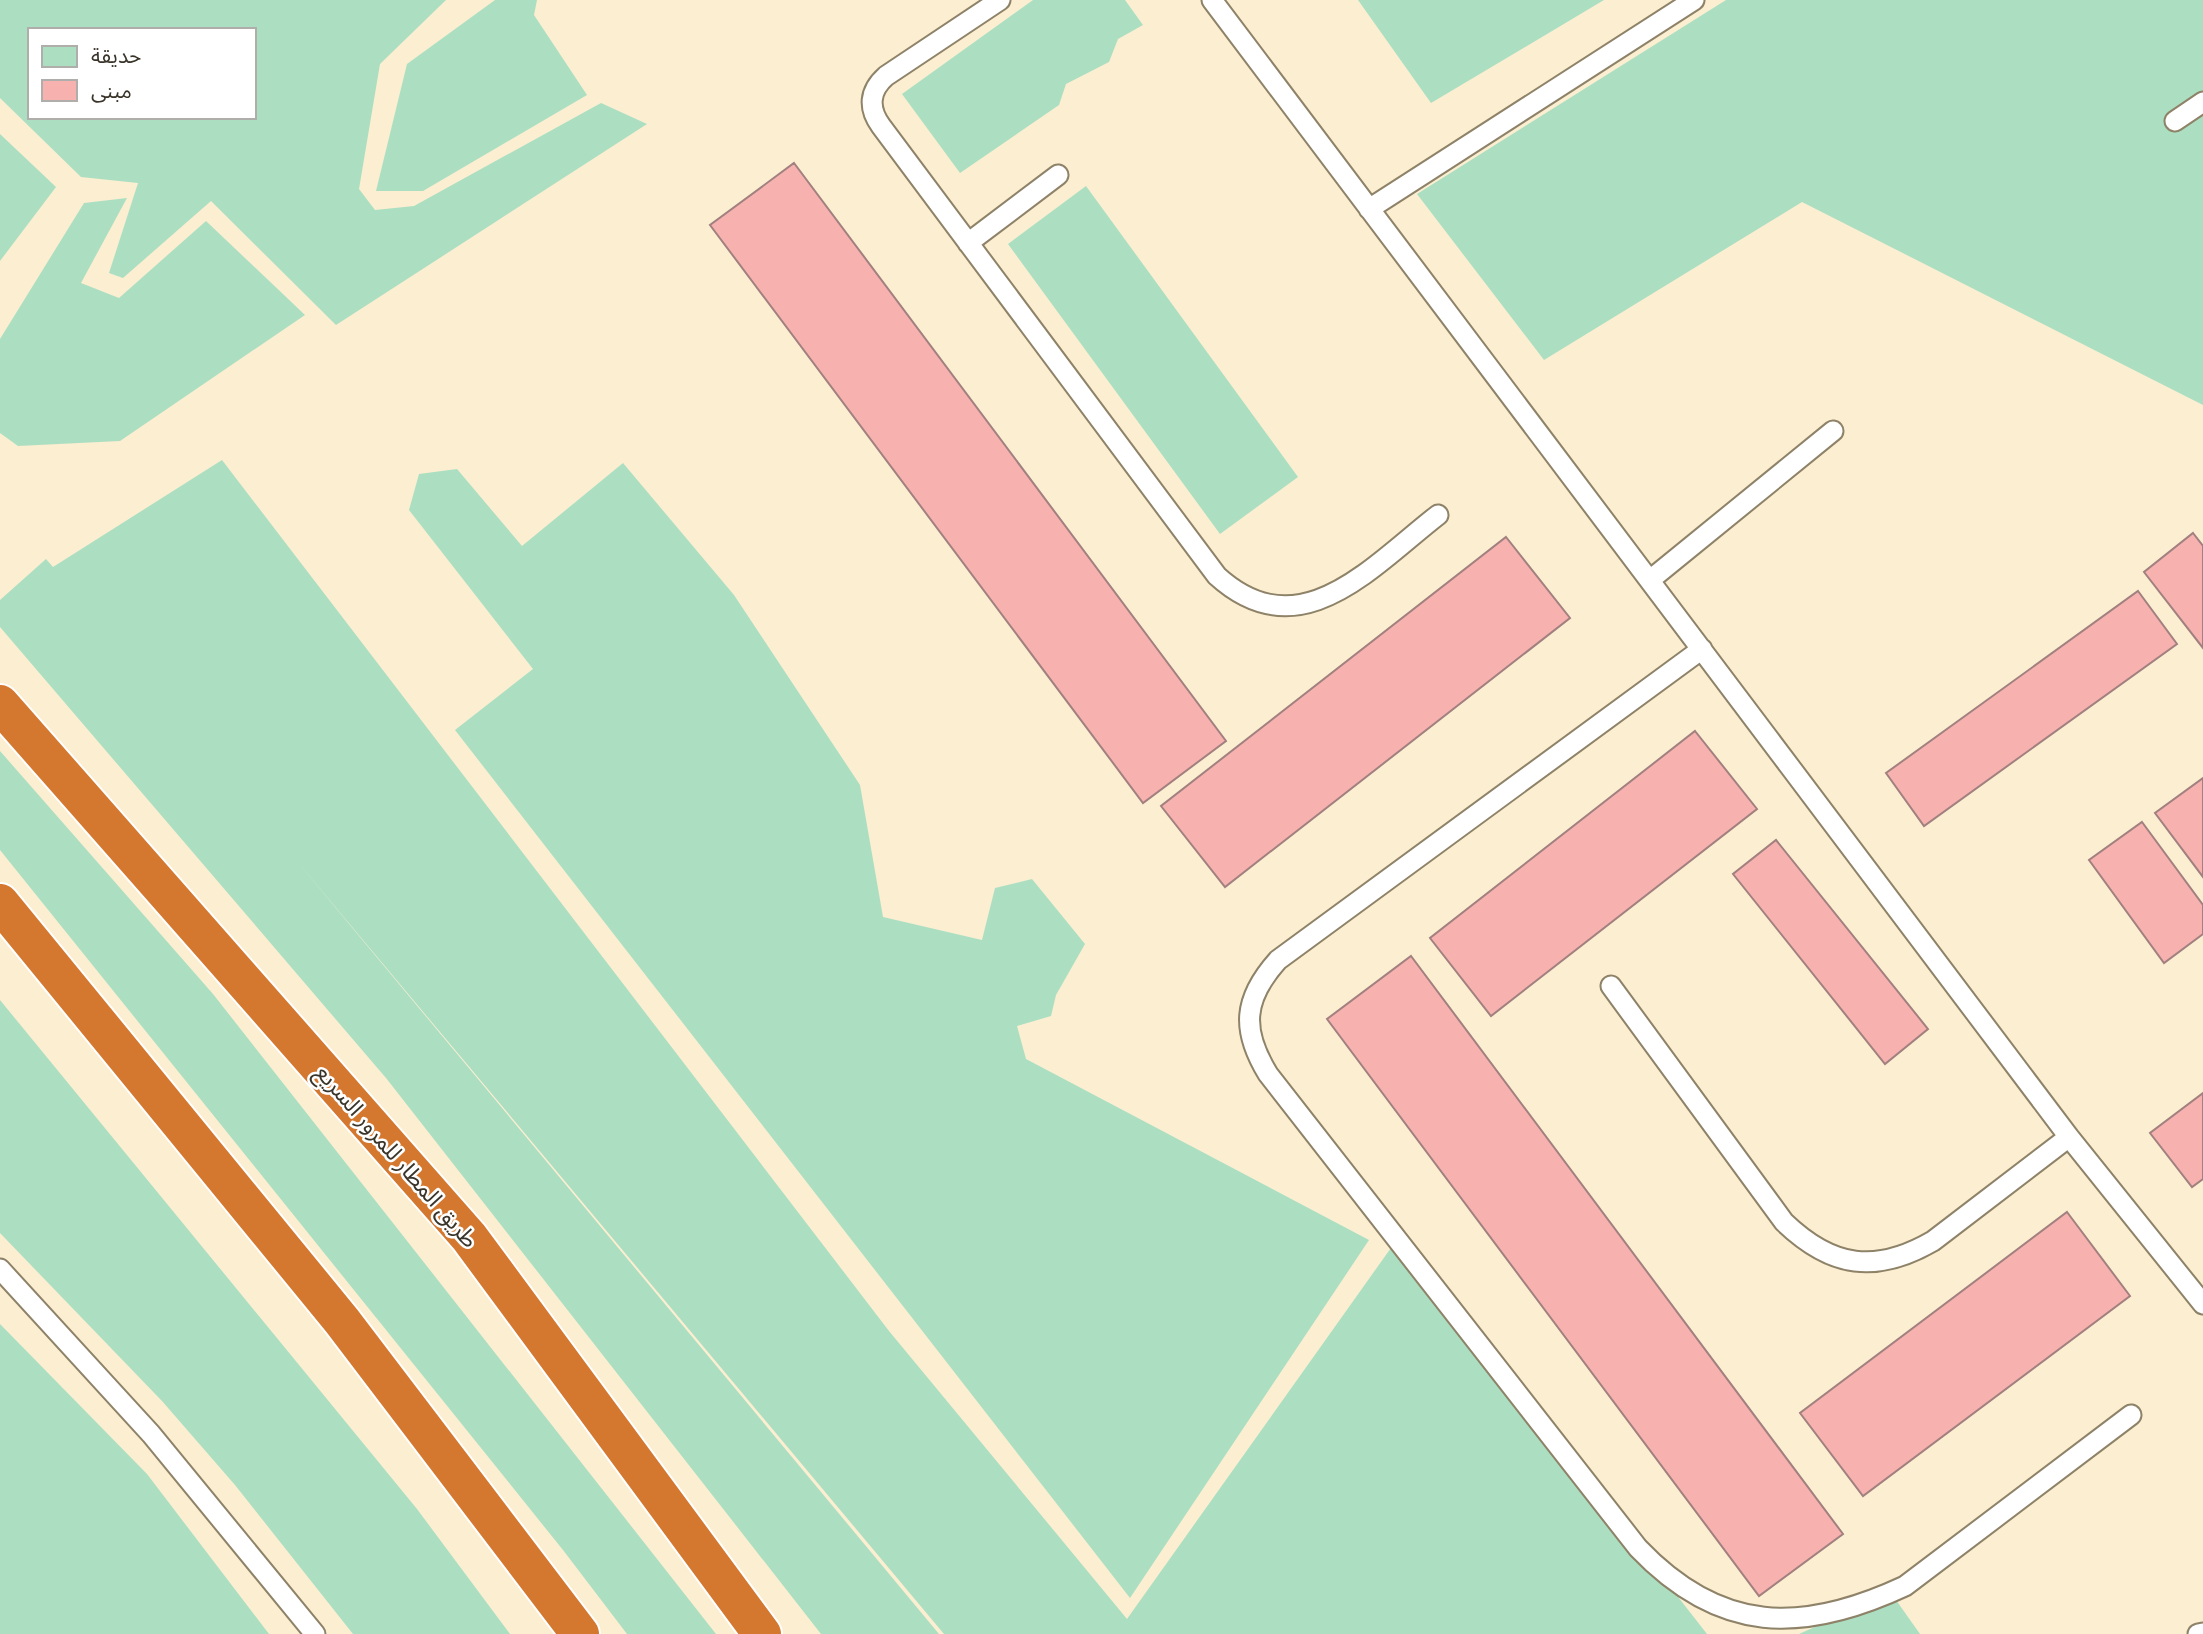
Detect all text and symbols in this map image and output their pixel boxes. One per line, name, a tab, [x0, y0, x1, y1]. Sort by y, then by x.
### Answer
legend	[28, 28, 256, 119]
text: حديقة	[91, 42, 141, 67]
text: مبنى	[91, 77, 132, 103]
street label: طريق المطار للمرور السريع	[308, 1058, 485, 1255]

